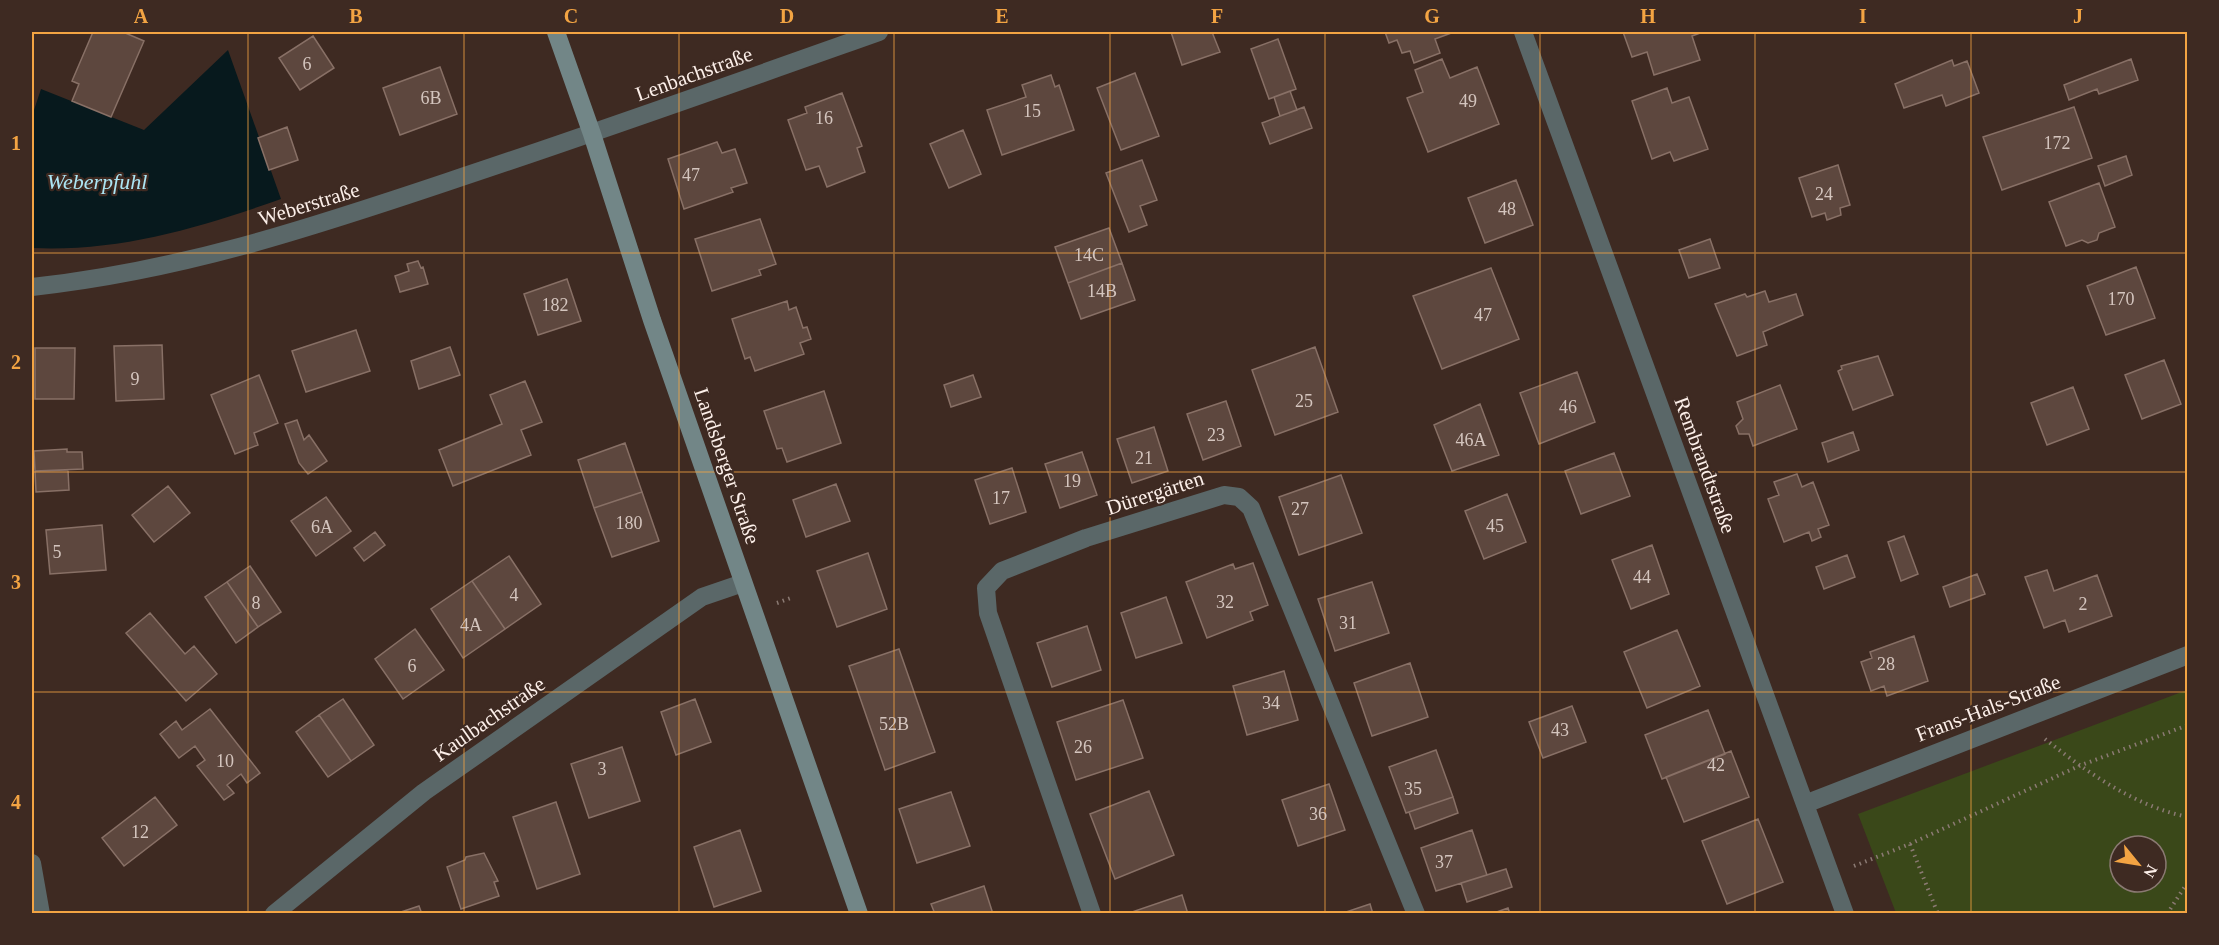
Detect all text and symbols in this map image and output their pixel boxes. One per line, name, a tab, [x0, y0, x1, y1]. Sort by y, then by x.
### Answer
text: A	[134, 5, 149, 27]
text: B	[349, 5, 363, 27]
text: C	[564, 5, 578, 27]
text: D	[780, 5, 794, 27]
text: E	[995, 5, 1009, 27]
text: F	[1211, 5, 1223, 27]
text: G	[1424, 5, 1440, 27]
text: H	[1640, 5, 1656, 27]
text: I	[1859, 5, 1867, 27]
text: J	[2073, 5, 2083, 27]
street label: Lenbachstraße	[632, 42, 756, 106]
house number: 6	[303, 54, 312, 74]
house number: 6B	[420, 88, 442, 108]
house number: 49	[1459, 91, 1477, 111]
house number: 15	[1023, 101, 1041, 121]
house number: 16	[815, 108, 833, 128]
text: 1	[11, 132, 21, 154]
house number: 172	[2044, 133, 2071, 153]
house number: 47	[682, 165, 700, 185]
water label: Weberpfuhl	[47, 169, 147, 194]
street label: Weberstraße	[256, 177, 362, 231]
house number: 24	[1815, 184, 1833, 204]
house number: 48	[1498, 199, 1516, 219]
house number: 14C	[1074, 245, 1104, 265]
house number: 14B	[1087, 281, 1117, 301]
house number: 170	[2108, 289, 2135, 309]
house number: 182	[542, 295, 569, 315]
house number: 47	[1474, 305, 1492, 325]
text: 2	[11, 351, 21, 373]
house number: 9	[131, 369, 140, 389]
street label: Landsberger Straße	[689, 385, 765, 547]
house number: 25	[1295, 391, 1313, 411]
street label: Rembrandtstraße	[1669, 393, 1741, 537]
house number: 46	[1559, 397, 1577, 417]
house number: 23	[1207, 425, 1225, 445]
house number: 46A	[1456, 430, 1487, 450]
house number: 21	[1135, 448, 1153, 468]
street label: Dürergärten	[1103, 466, 1207, 520]
house number: 19	[1063, 471, 1081, 491]
house number: 17	[992, 488, 1010, 508]
house number: 27	[1291, 499, 1309, 519]
house number: 180	[616, 513, 643, 533]
house number: 45	[1486, 516, 1504, 536]
house number: 6A	[311, 517, 333, 537]
house number: 5	[53, 542, 62, 562]
house number: 44	[1633, 567, 1651, 587]
text: 3	[11, 571, 21, 593]
house number: 4	[510, 585, 519, 605]
house number: 32	[1216, 592, 1234, 612]
house number: 8	[252, 593, 261, 613]
house number: 2	[2079, 594, 2088, 614]
house number: 31	[1339, 613, 1357, 633]
house number: 4A	[460, 615, 482, 635]
house number: 28	[1877, 654, 1895, 674]
house number: 6	[408, 656, 417, 676]
street label: Frans-Hals-Straße	[1912, 669, 2064, 747]
street label: Kaulbachstraße	[429, 672, 549, 766]
house number: 34	[1262, 693, 1280, 713]
house number: 52B	[879, 714, 909, 734]
house number: 43	[1551, 720, 1569, 740]
house number: 26	[1074, 737, 1092, 757]
house number: 10	[216, 751, 234, 771]
house number: 42	[1707, 755, 1725, 775]
house number: 3	[598, 759, 607, 779]
house number: 35	[1404, 779, 1422, 799]
text: 4	[11, 791, 21, 813]
house number: 36	[1309, 804, 1327, 824]
house number: 12	[131, 822, 149, 842]
north arrow	[2108, 834, 2168, 894]
house number: 37	[1435, 852, 1453, 872]
text: N	[2140, 862, 2161, 881]

